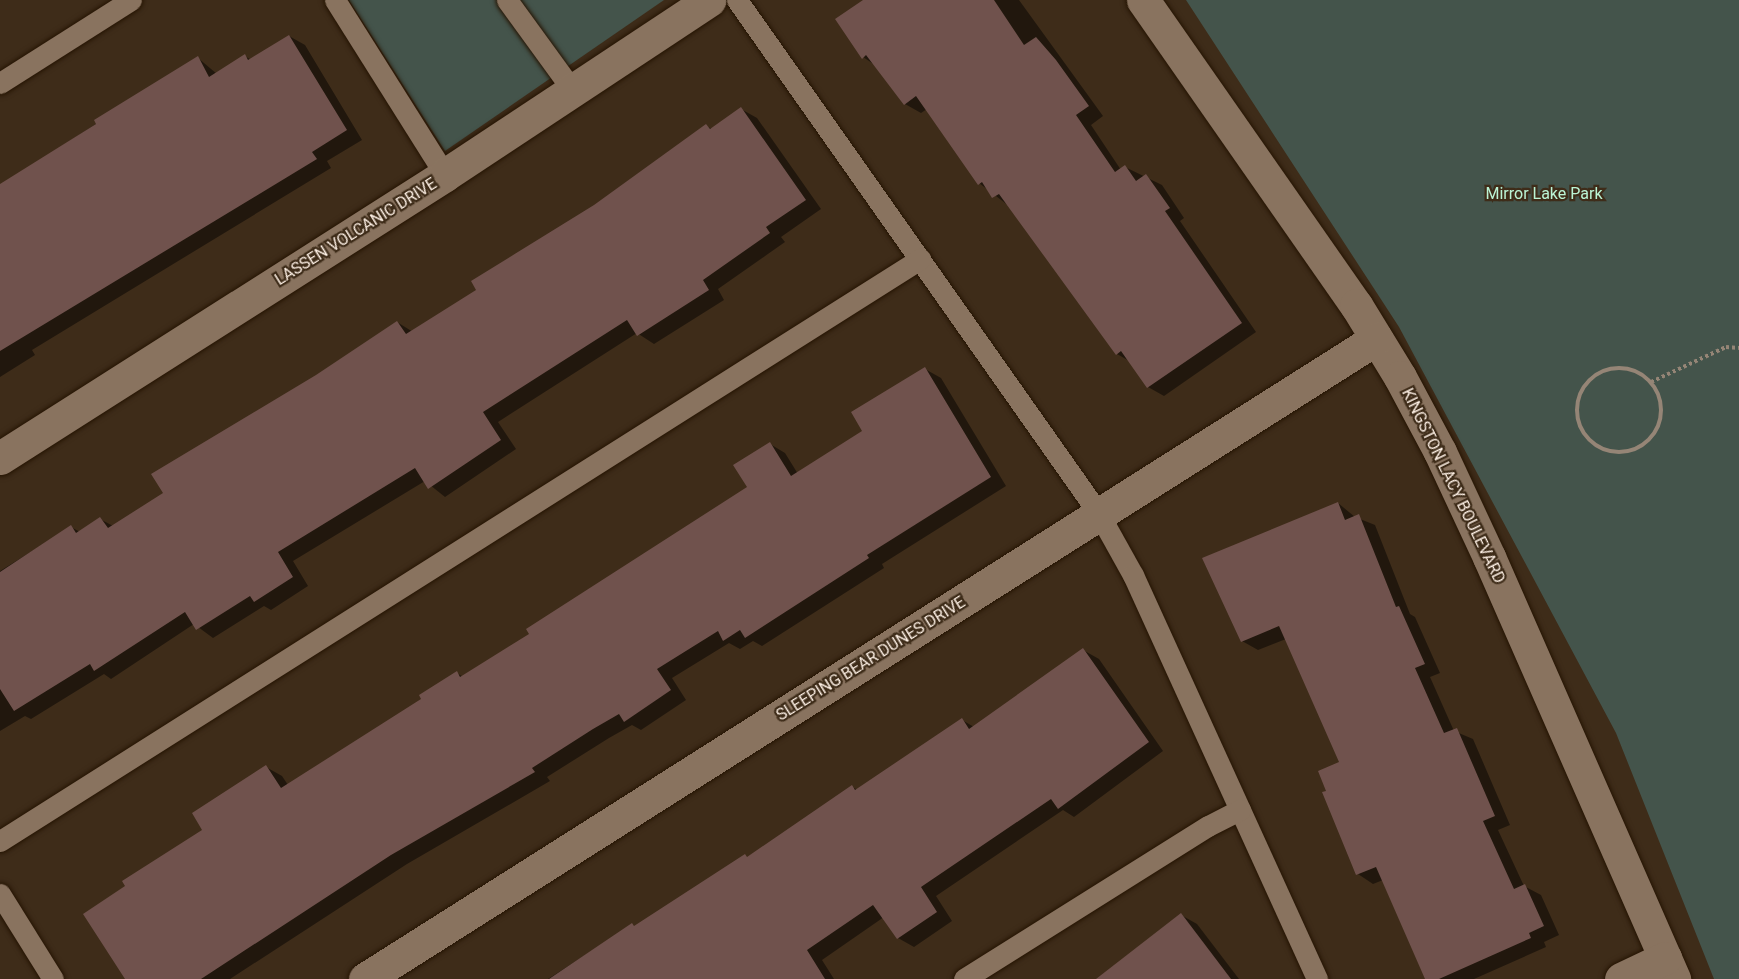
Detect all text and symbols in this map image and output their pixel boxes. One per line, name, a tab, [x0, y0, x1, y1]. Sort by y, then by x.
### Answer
street label: LASSEN VOLCANIC DRIVE	[272, 174, 440, 290]
park label: Mirror Lake Park	[1485, 184, 1603, 204]
street label: KINGSTON LACY BOULEVARD	[1397, 385, 1509, 587]
street label: SLEEPING BEAR DUNES DRIVE	[773, 593, 969, 725]

